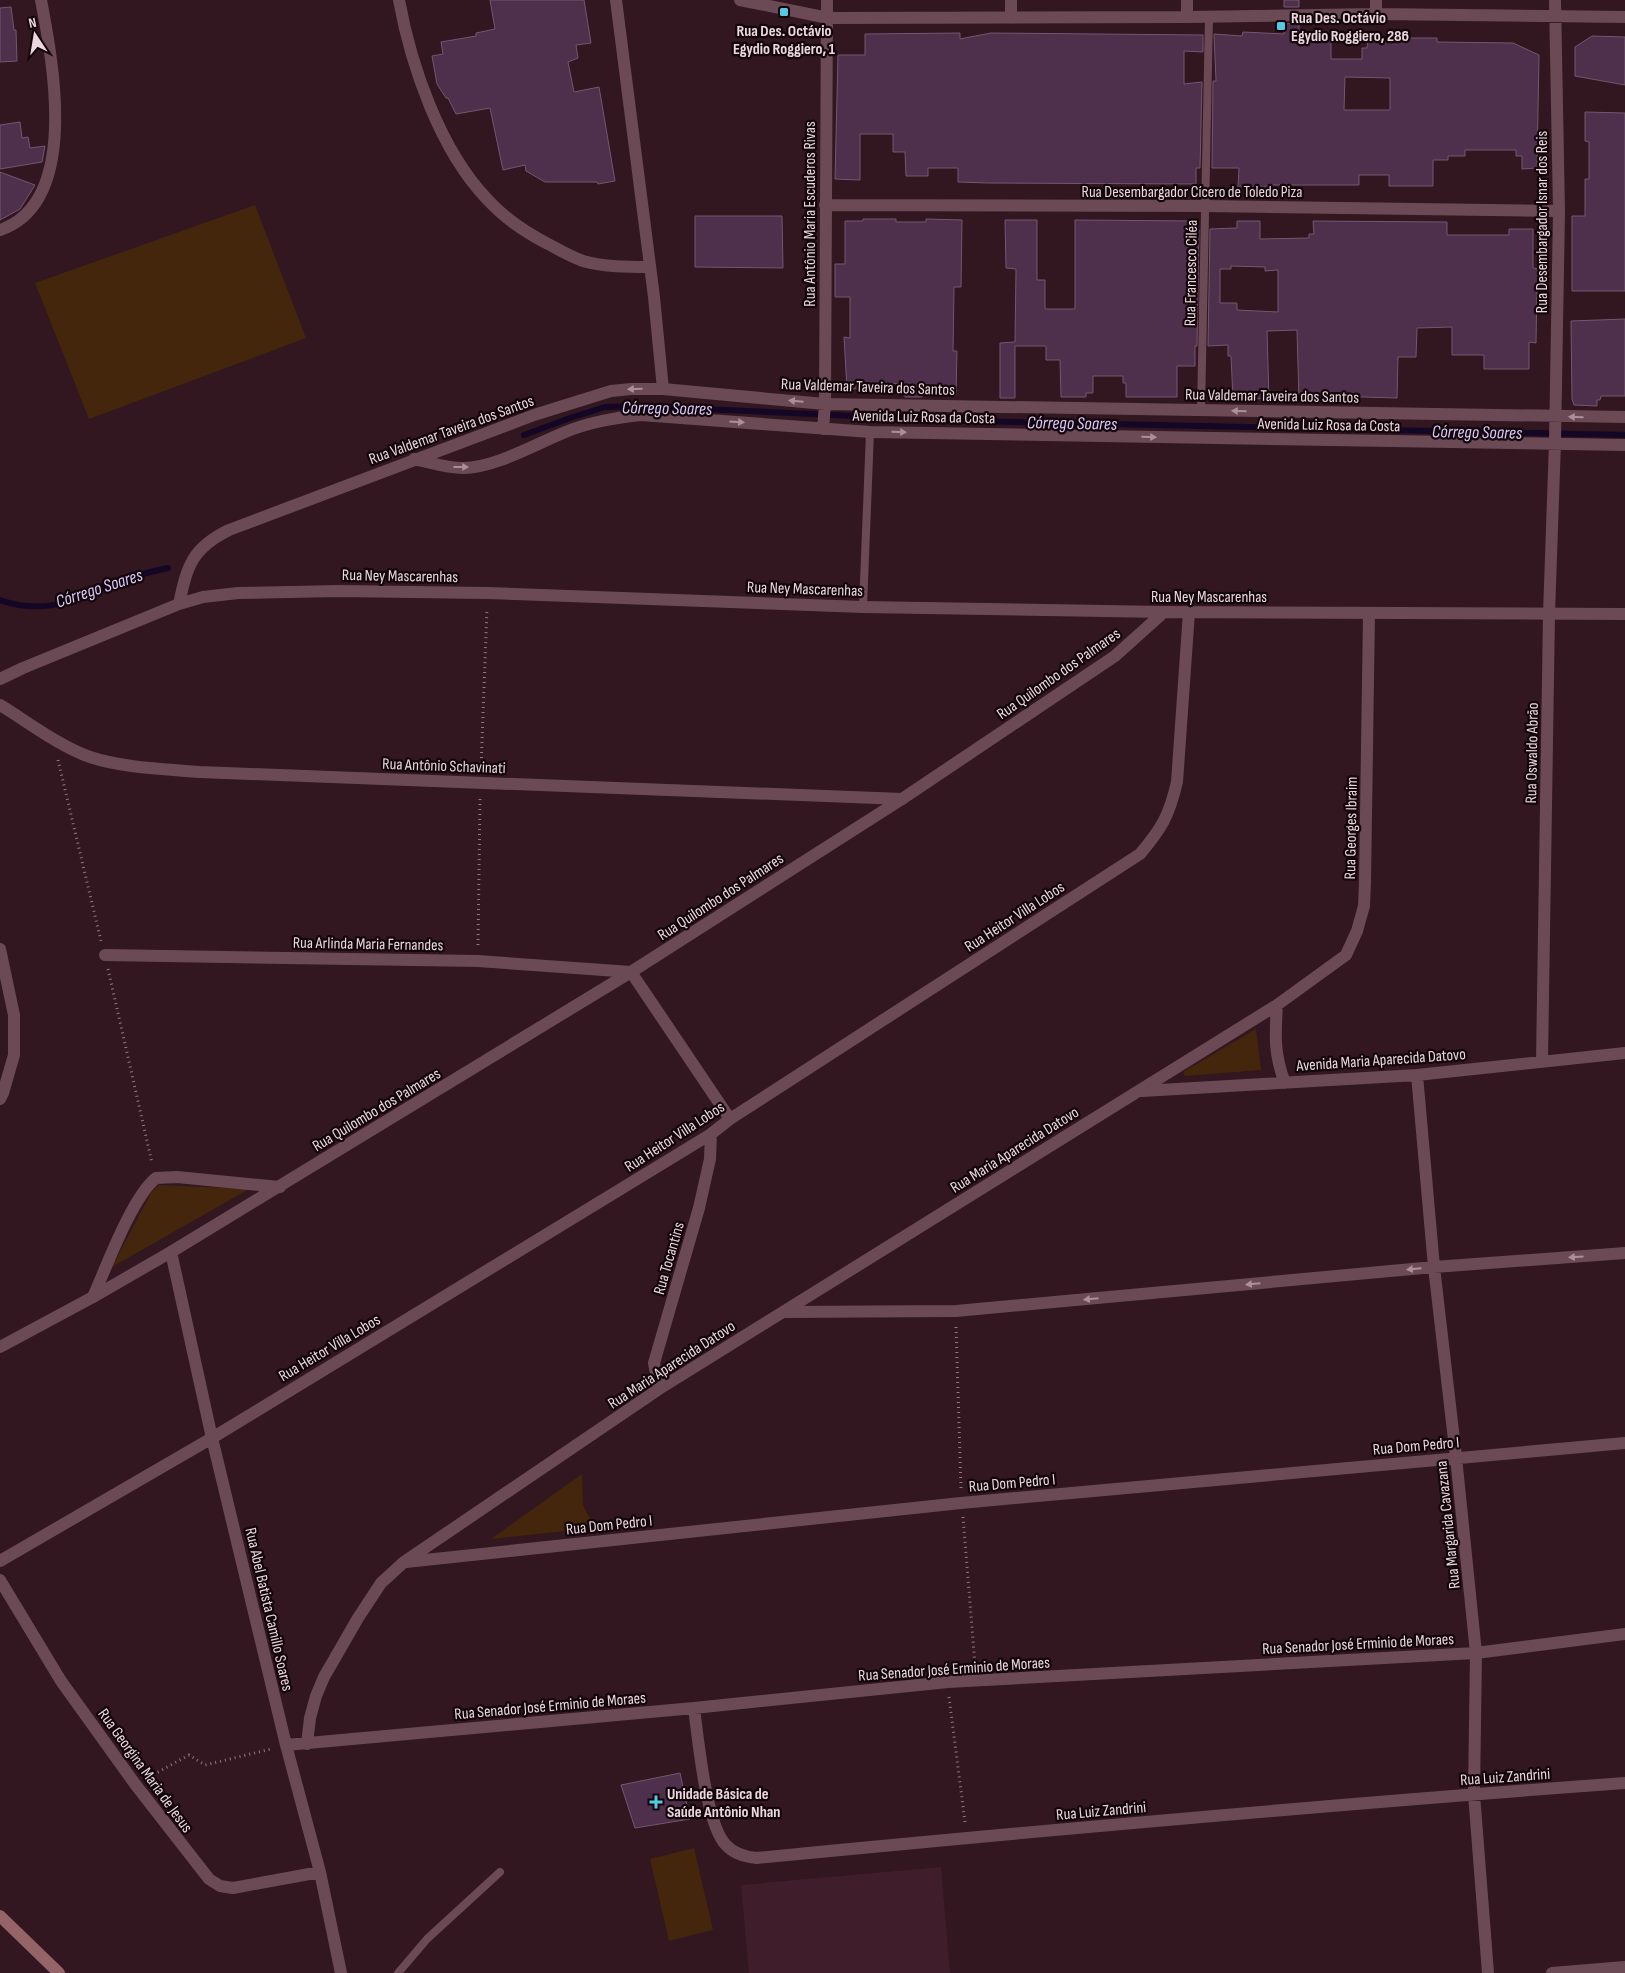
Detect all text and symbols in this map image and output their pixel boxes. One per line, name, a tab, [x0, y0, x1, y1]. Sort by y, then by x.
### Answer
marker: Rua Des. Octávio Egydio Roggiero, 1	[778, 6, 790, 18]
place label: Rua Des. Octávio Egydio Roggiero, 286	[1291, 9, 1409, 46]
north arrow	[10, 10, 60, 60]
text: N	[27, 14, 38, 32]
marker: Rua Des. Octávio Egydio Roggiero, 286	[1275, 20, 1287, 32]
place label: Rua Des. Octávio Egydio Roggiero, 1	[733, 22, 836, 59]
street label: Rua Antônio Maria Escuderos Rivas	[801, 121, 820, 307]
street label: Rua Desembargador Isnar dos Reis	[1533, 131, 1552, 313]
street label: Rua Desembargador Cícero de Toledo Piza	[1082, 183, 1302, 202]
street label: Rua Francesco Ciléa	[1181, 220, 1202, 326]
street label: Rua Valdemar Taveira dos Santos	[781, 375, 955, 400]
one-way arrow	[626, 385, 642, 393]
street label: Rua Valdemar Taveira dos Santos	[1185, 385, 1359, 408]
street label: Rua Valdemar Taveira dos Santos	[367, 392, 537, 469]
water label: Córrego Soares	[622, 397, 713, 420]
one-way arrow	[788, 397, 804, 405]
street label: Avenida Luiz Rosa da Costa	[851, 407, 996, 428]
one-way arrow	[1231, 407, 1247, 415]
water label: Córrego Soares	[1027, 412, 1118, 435]
one-way arrow	[1568, 412, 1584, 420]
street label: Avenida Luiz Rosa da Costa	[1256, 415, 1401, 436]
one-way arrow	[729, 419, 745, 427]
water label: Córrego Soares	[1432, 421, 1523, 444]
one-way arrow	[892, 428, 908, 436]
one-way arrow	[1141, 433, 1157, 441]
one-way arrow	[454, 463, 470, 471]
water label: Córrego Soares	[53, 564, 146, 612]
street label: Rua Ney Mascarenhas	[342, 566, 458, 587]
street label: Rua Ney Mascarenhas	[747, 578, 864, 601]
street label: Rua Ney Mascarenhas	[1151, 588, 1267, 607]
street label: Rua Quilombo dos Palmares	[993, 624, 1124, 724]
street label: Rua Oswaldo Abrão	[1522, 702, 1543, 804]
street label: Rua Antônio Schavinati	[382, 755, 506, 778]
street label: Rua Georges Ibraim	[1341, 777, 1362, 880]
street label: Rua Quilombo dos Palmares	[654, 849, 788, 945]
street label: Rua Heitor Villa Lobos	[961, 878, 1068, 957]
street label: Rua Arlinda Maria Fernandes	[293, 934, 444, 955]
street label: Avenida Maria Aparecida Datovo	[1295, 1045, 1466, 1076]
street label: Rua Quilombo dos Palmares	[309, 1064, 445, 1156]
street label: Rua Heitor Villa Lobos	[621, 1098, 728, 1177]
street label: Rua Maria Aparecida Datovo	[947, 1103, 1083, 1198]
street label: Rua Tocantins	[650, 1220, 689, 1297]
one-way arrow	[1568, 1253, 1584, 1261]
one-way arrow	[1406, 1265, 1422, 1273]
one-way arrow	[1244, 1280, 1260, 1288]
one-way arrow	[1082, 1295, 1098, 1303]
street label: Rua Heitor Villa Lobos	[276, 1310, 384, 1386]
street label: Rua Maria Aparecida Datovo	[605, 1317, 739, 1414]
street label: Rua Dom Pedro I	[1372, 1433, 1460, 1460]
street label: Rua Margarida Cavazana	[1432, 1460, 1465, 1590]
street label: Rua Dom Pedro I	[968, 1470, 1056, 1497]
street label: Rua Dom Pedro I	[565, 1512, 653, 1539]
street label: Rua Abel Batista Camillo Soares	[240, 1526, 297, 1693]
street label: Rua Senador José Erminio de Moraes	[1262, 1630, 1455, 1659]
street label: Rua Senador José Erminio de Moraes	[858, 1653, 1051, 1686]
street label: Rua Senador José Erminio de Moraes	[454, 1689, 647, 1724]
street label: Rua Georgina Maria de Jesus	[93, 1705, 196, 1837]
street label: Rua Luiz Zandrini	[1459, 1765, 1551, 1790]
place label: Unidade Básica de Saúde Antônio Nhan	[667, 1785, 780, 1822]
marker: Unidade Básica de Saúde Antônio Nhan	[649, 1795, 663, 1809]
street label: Rua Luiz Zandrini	[1055, 1798, 1147, 1825]

